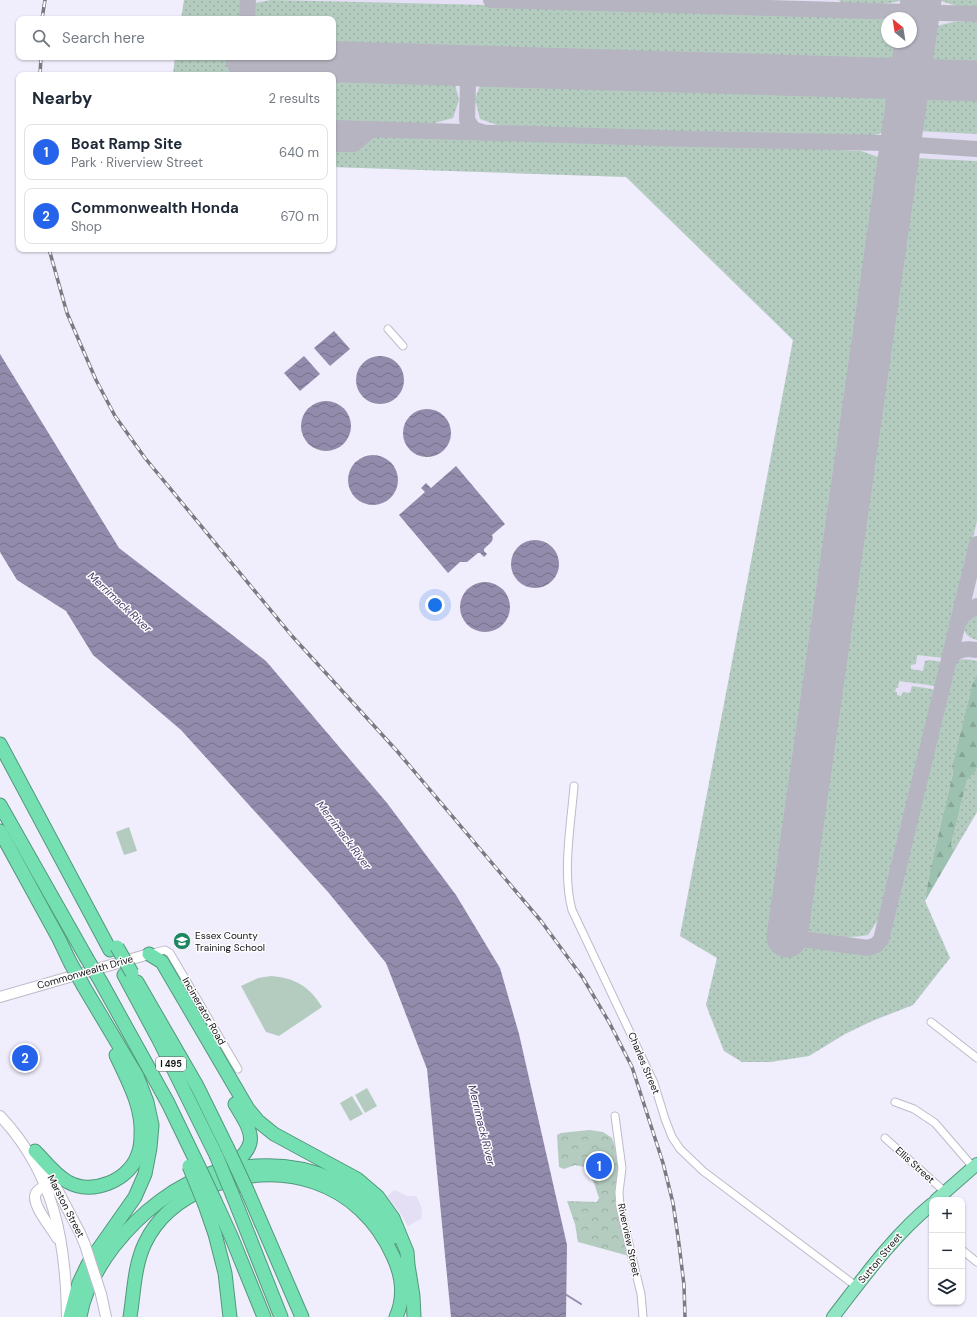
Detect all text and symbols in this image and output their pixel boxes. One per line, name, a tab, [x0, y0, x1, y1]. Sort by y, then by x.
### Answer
north arrow	[881, 12, 917, 48]
search box	[16, 16, 336, 60]
icon: search	[30, 27, 52, 49]
text: Search here	[62, 28, 145, 48]
text: Nearby	[32, 87, 92, 109]
text: 2 results	[269, 90, 320, 107]
text: Boat Ramp Site	[71, 134, 182, 154]
text: 1	[44, 144, 48, 161]
text: 640 m	[279, 144, 319, 161]
text: Park · Riverview Street	[71, 154, 203, 171]
text: Commonwealth Honda	[71, 198, 239, 218]
text: 2	[42, 208, 50, 225]
text: 670 m	[280, 208, 319, 225]
text: Shop	[71, 218, 102, 235]
water label: Merrimack River	[85, 569, 156, 636]
your location	[425, 595, 445, 615]
water label: Merrimack River	[314, 798, 375, 873]
place label: Essex County Training School	[195, 929, 265, 954]
school or university icon: Essex County Training School	[172, 931, 192, 951]
street label: Commonwealth Drive	[35, 952, 135, 992]
street label: Incinerator Road	[179, 975, 229, 1047]
street label: Charles Street	[625, 1030, 663, 1096]
pin: 2	[12, 1043, 38, 1073]
road number: I 495	[156, 1057, 186, 1071]
water label: Merrimack River	[465, 1083, 499, 1168]
street label: Ellis Street	[893, 1144, 937, 1186]
pin: 1	[586, 1151, 612, 1181]
street label: Marston Street	[45, 1172, 87, 1240]
map controls	[929, 1197, 965, 1305]
button: +	[929, 1197, 965, 1233]
street label: Riverview Street	[615, 1202, 643, 1278]
street label: Sutton Street	[855, 1230, 905, 1286]
button: −	[929, 1233, 965, 1269]
button: layers	[929, 1269, 965, 1305]

